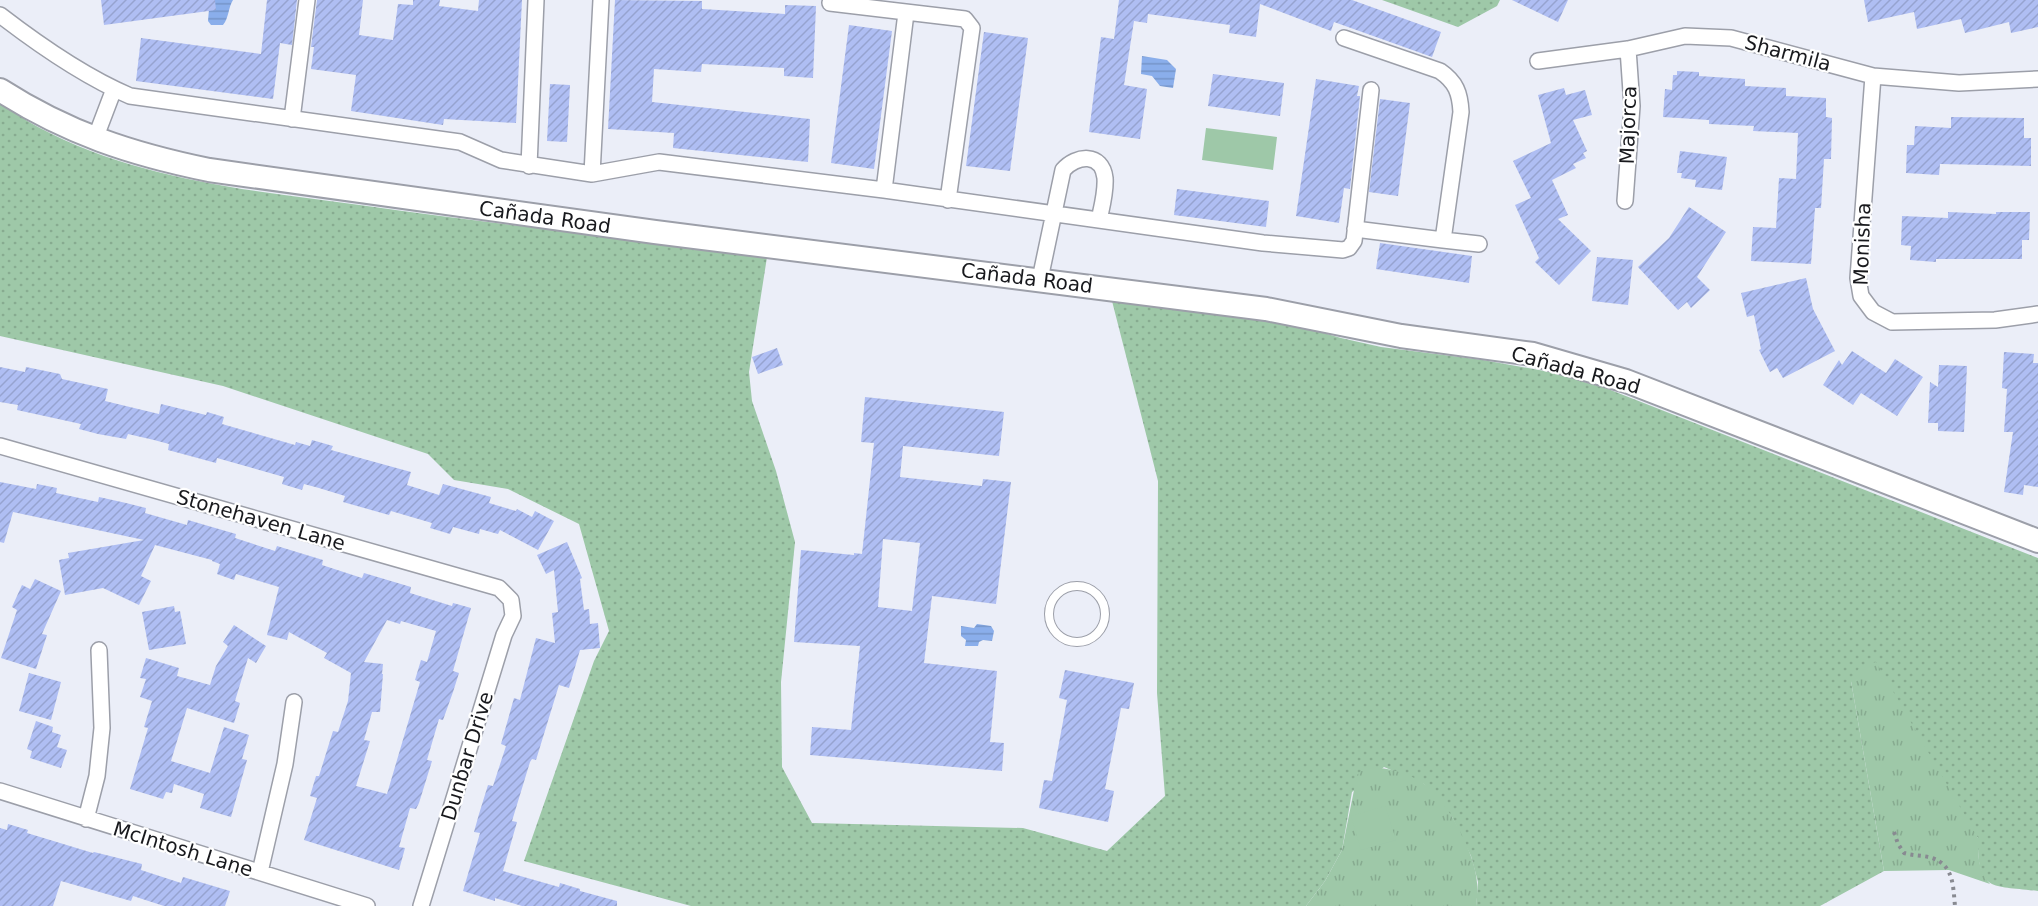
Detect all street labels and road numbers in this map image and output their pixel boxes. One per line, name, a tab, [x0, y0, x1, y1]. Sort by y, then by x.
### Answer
street label: Sharmila	[1742, 30, 1834, 76]
street label: Majorca	[1615, 85, 1641, 165]
street label: Cañada Road	[478, 196, 612, 238]
street label: Monisha	[1849, 202, 1875, 286]
street label: Cañada Road	[960, 258, 1094, 298]
street label: Cañada Road	[1509, 341, 1643, 399]
street label: Stonehaven Lane	[174, 484, 348, 556]
street label: Dunbar Drive	[436, 689, 498, 823]
street label: McIntosh Lane	[110, 816, 256, 882]

